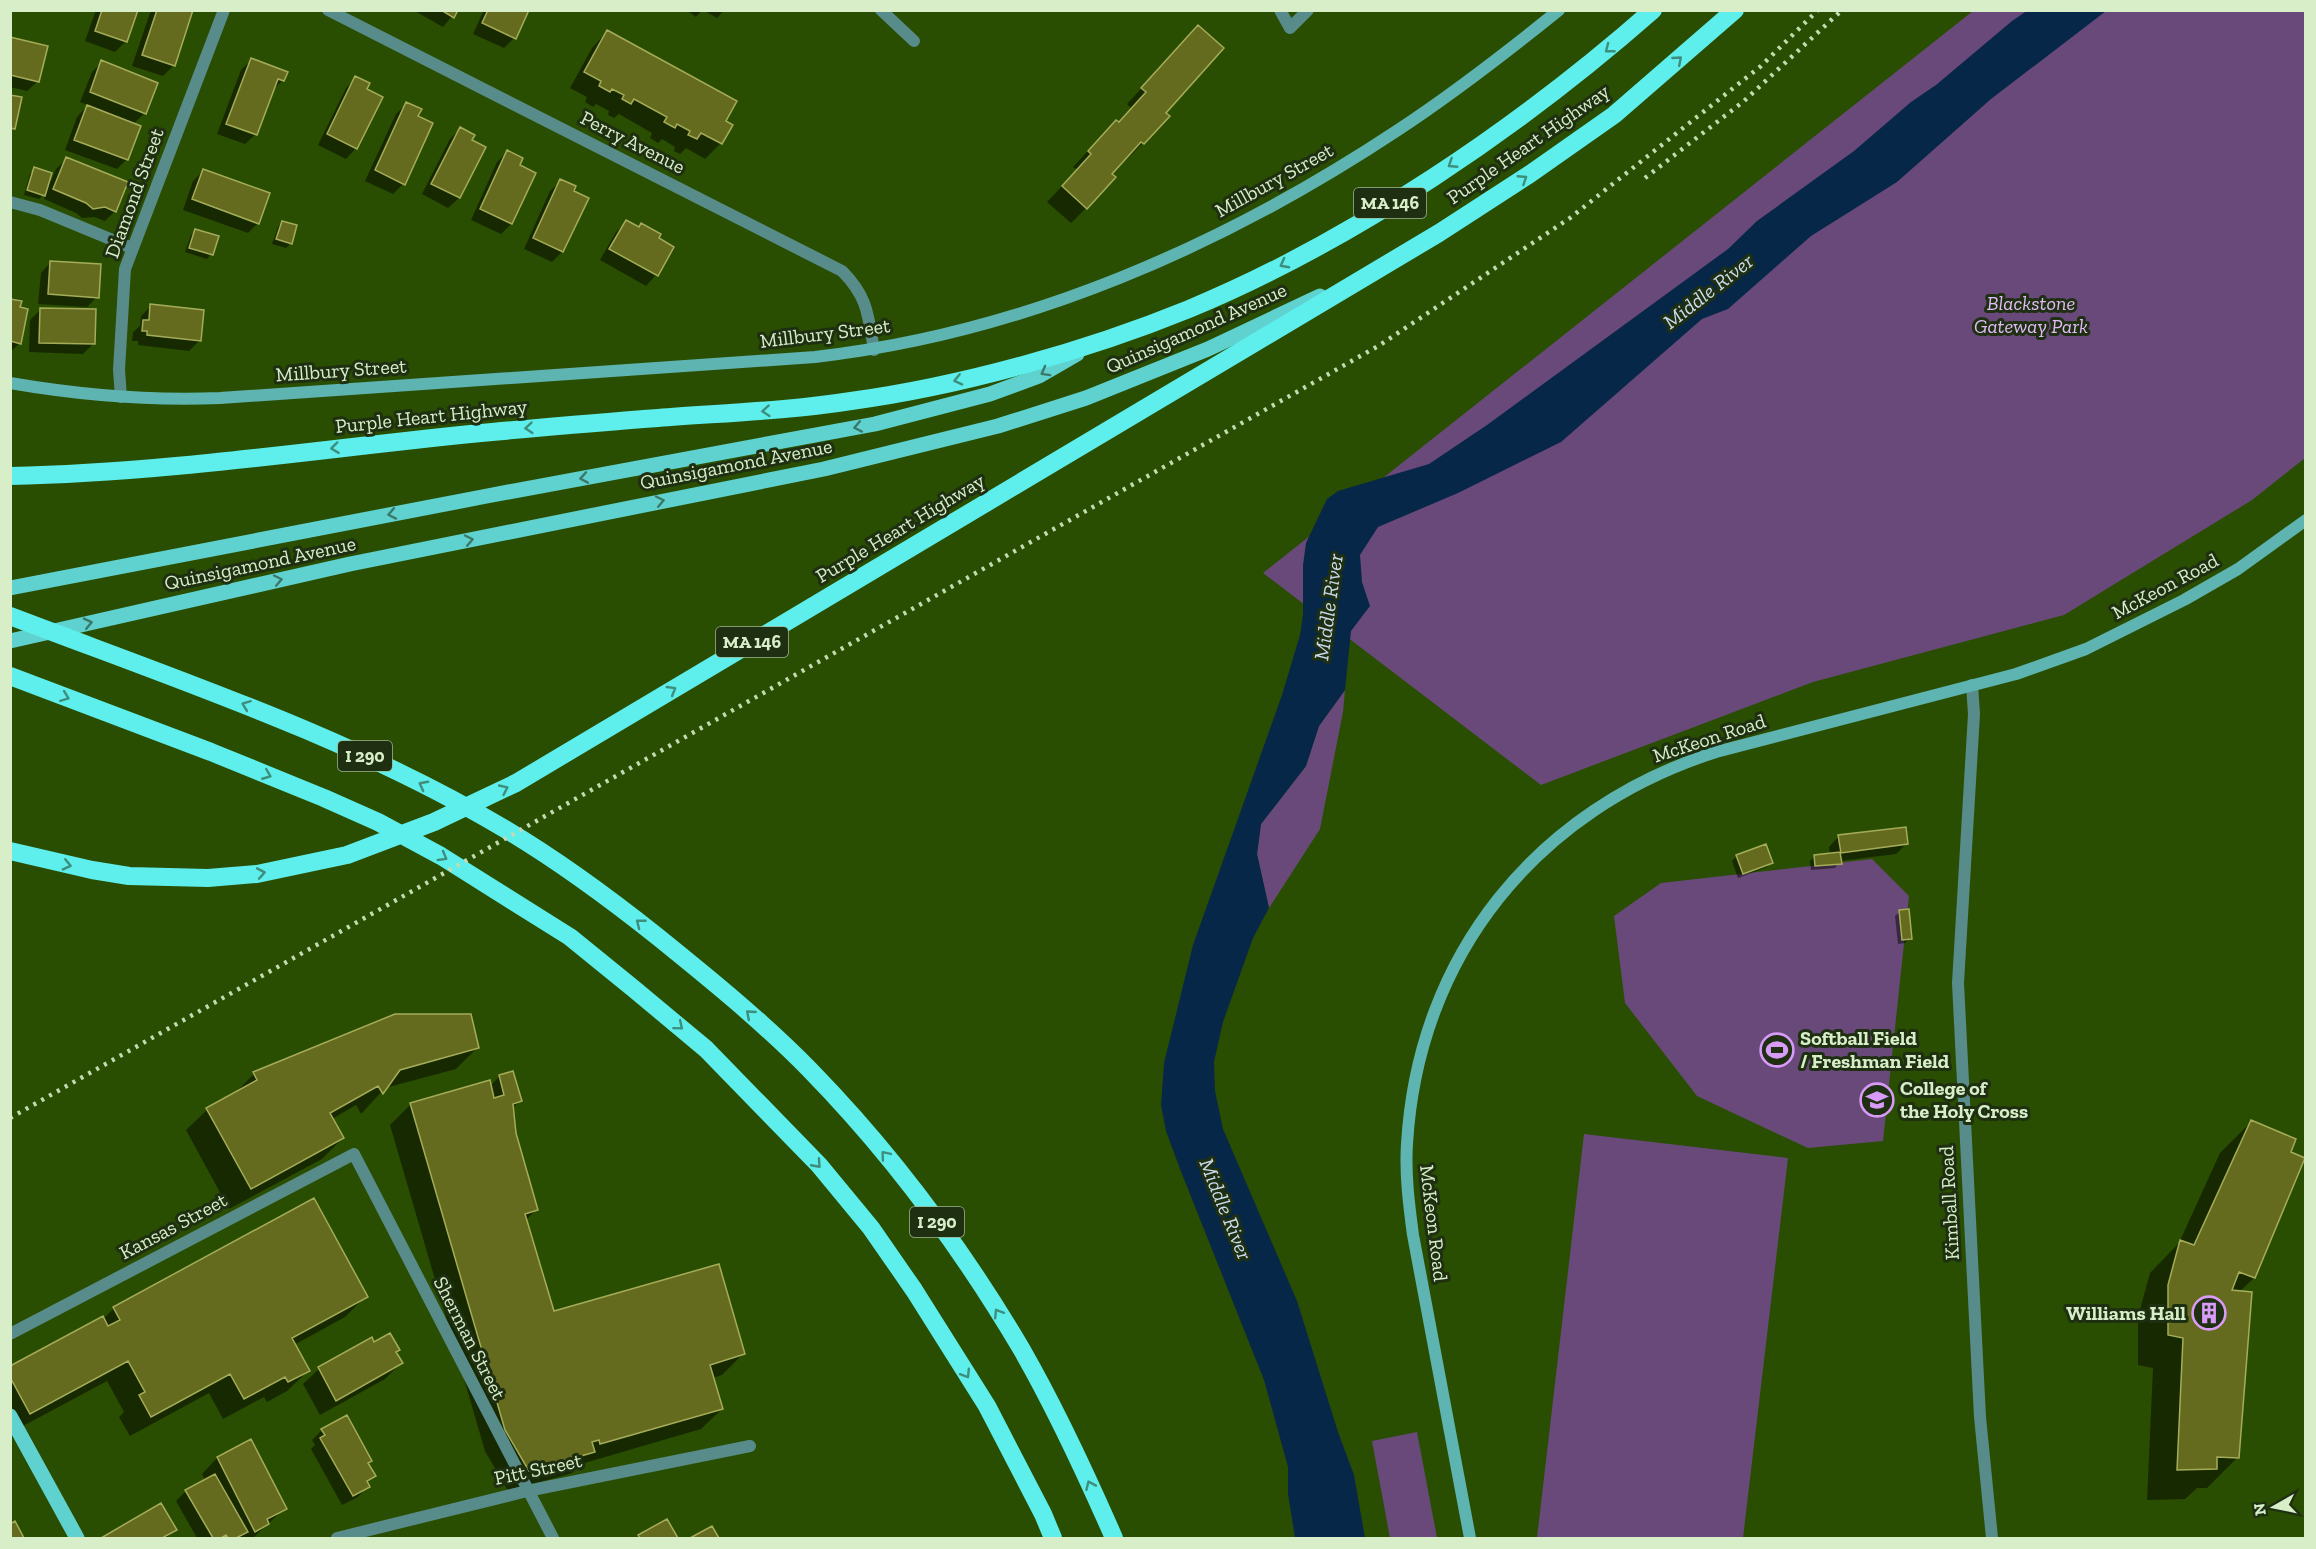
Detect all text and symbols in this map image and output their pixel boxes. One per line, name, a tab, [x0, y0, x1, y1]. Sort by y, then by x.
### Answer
one-way arrow	[1604, 41, 1615, 52]
one-way arrow	[1671, 57, 1682, 68]
street label: Purple Heart Highway	[1442, 78, 1614, 209]
street label: Perry Avenue	[577, 105, 689, 179]
street label: Diamond Street	[99, 124, 169, 261]
street label: Millbury Street	[1211, 137, 1338, 222]
one-way arrow	[1447, 157, 1458, 168]
one-way arrow	[1517, 175, 1528, 186]
road number: MA 146	[1354, 188, 1426, 218]
water label: Middle River	[1658, 248, 1759, 334]
one-way arrow	[1279, 256, 1290, 268]
street label: Quinsigamond Avenue	[1102, 277, 1290, 379]
park label: Blackstone Gateway Park	[1974, 291, 2088, 338]
street label: Millbury Street	[758, 313, 892, 353]
street label: Millbury Street	[275, 353, 408, 387]
one-way arrow	[1041, 365, 1051, 376]
one-way arrow	[953, 372, 963, 385]
street label: Purple Heart Highway	[334, 394, 529, 438]
one-way arrow	[761, 404, 770, 417]
one-way arrow	[854, 420, 864, 433]
one-way arrow	[525, 421, 534, 434]
street label: Quinsigamond Avenue	[638, 434, 834, 494]
one-way arrow	[331, 441, 340, 454]
street label: Purple Heart Highway	[811, 468, 989, 588]
one-way arrow	[579, 471, 589, 484]
one-way arrow	[655, 495, 665, 508]
one-way arrow	[388, 507, 398, 520]
street label: Quinsigamond Avenue	[162, 531, 358, 595]
one-way arrow	[464, 534, 474, 547]
street label: McKeon Road	[2108, 548, 2222, 624]
water label: Middle River	[1308, 551, 1348, 662]
one-way arrow	[273, 574, 283, 587]
one-way arrow	[83, 618, 93, 631]
road number: MA 146	[716, 627, 788, 657]
one-way arrow	[666, 686, 676, 698]
one-way arrow	[59, 690, 70, 702]
one-way arrow	[241, 700, 252, 712]
street label: McKeon Road	[1650, 708, 1768, 768]
road number: I 290	[338, 741, 392, 771]
one-way arrow	[260, 768, 271, 780]
one-way arrow	[419, 781, 430, 792]
one-way arrow	[497, 784, 508, 796]
one-way arrow	[437, 850, 447, 862]
one-way arrow	[62, 857, 72, 870]
one-way arrow	[256, 867, 266, 880]
one-way arrow	[636, 920, 647, 931]
one-way arrow	[746, 1010, 757, 1021]
one-way arrow	[672, 1019, 683, 1030]
place label: Softball Field / Freshman Field	[1800, 1026, 1950, 1073]
sports icon: Softball Field / Freshman Field	[1759, 1032, 1795, 1068]
place label: College of the Holy Cross	[1900, 1076, 2028, 1123]
school or university icon: College of the Holy Cross	[1859, 1082, 1895, 1118]
street label: Kimball Road	[1934, 1145, 1964, 1261]
one-way arrow	[881, 1151, 892, 1162]
water label: Middle River	[1194, 1155, 1258, 1264]
one-way arrow	[810, 1157, 821, 1167]
street label: McKeon Road	[1415, 1163, 1453, 1283]
street label: Kansas Street	[115, 1187, 231, 1264]
road number: I 290	[910, 1207, 964, 1237]
street label: Sherman Street	[429, 1272, 512, 1404]
building icon: Williams Hall	[2191, 1295, 2227, 1331]
place label: Williams Hall	[2066, 1301, 2186, 1325]
one-way arrow	[994, 1309, 1006, 1319]
one-way arrow	[959, 1368, 971, 1378]
street label: Pitt Street	[492, 1448, 585, 1490]
north arrow	[2244, 1477, 2304, 1537]
one-way arrow	[1085, 1480, 1097, 1491]
text: N	[2249, 1502, 2270, 1517]

